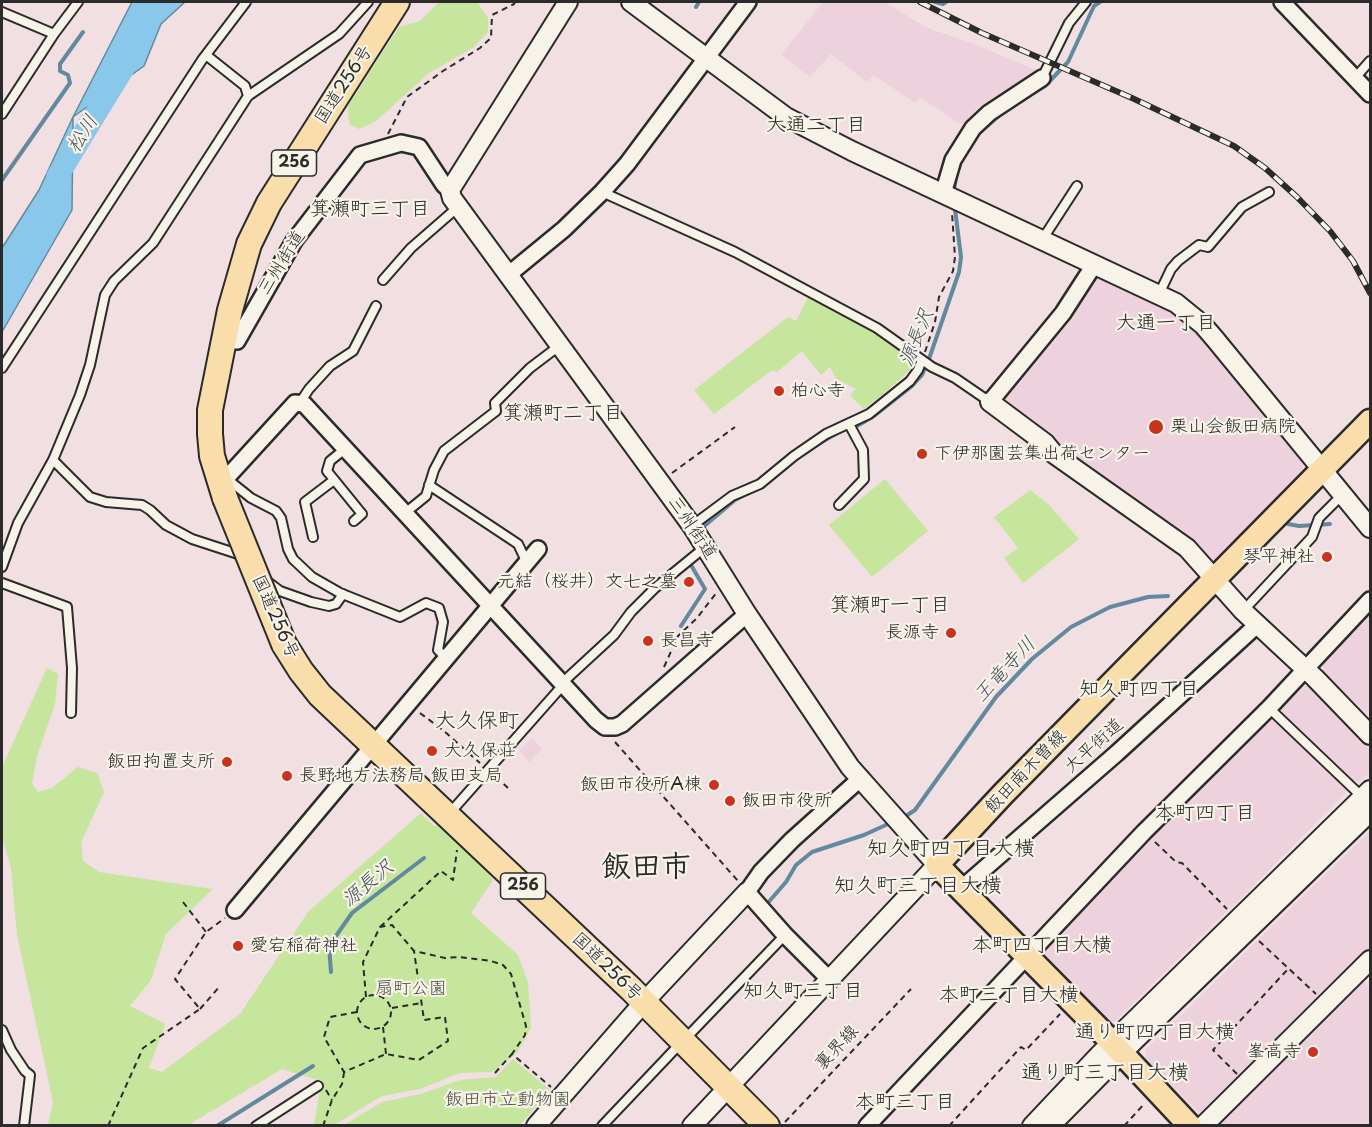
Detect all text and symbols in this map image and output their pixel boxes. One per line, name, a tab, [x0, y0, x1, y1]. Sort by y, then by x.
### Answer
street label: 国道256号	[311, 42, 377, 128]
water label: 松川	[62, 111, 104, 157]
district label: 大通二丁目	[766, 113, 866, 137]
road number: 256	[272, 150, 316, 176]
district label: 箕瀬町三丁目	[310, 197, 430, 221]
street label: 三州街道	[254, 227, 310, 299]
water label: 源長沢	[895, 306, 939, 370]
district label: 大通一丁目	[1116, 311, 1216, 335]
place label: 柏心寺	[791, 380, 845, 402]
marker: 柏心寺	[772, 384, 786, 398]
district label: 箕瀬町二丁目	[503, 401, 623, 425]
place label: 栗山会飯田病院	[1170, 416, 1296, 438]
marker: 栗山会飯田病院	[1147, 418, 1165, 436]
place label: 下伊那園芸集出荷センター	[934, 443, 1150, 465]
marker: 下伊那園芸集出荷センター	[915, 447, 929, 461]
street label: 三州街道	[663, 492, 721, 564]
place label: 琴平神社	[1243, 546, 1315, 568]
marker: 琴平神社	[1320, 550, 1334, 564]
place label: 元結（桜井）文七之墓	[497, 571, 677, 593]
street label: 国道256号	[247, 572, 303, 662]
marker: 元結（桜井）文七之墓	[682, 575, 696, 589]
district label: 箕瀬町一丁目	[830, 593, 950, 617]
place label: 長源寺	[885, 622, 939, 644]
marker: 長源寺	[944, 626, 958, 640]
place label: 長昌寺	[660, 630, 714, 652]
water label: 王竜寺川	[969, 633, 1041, 707]
marker: 長昌寺	[641, 634, 655, 648]
district label: 知久町四丁目	[1079, 677, 1199, 701]
district label: 大久保町	[435, 708, 519, 734]
street label: 大平街道	[1060, 714, 1128, 778]
street label: 飯田南木曽線	[981, 726, 1071, 818]
place label: 大久保荘	[444, 740, 516, 762]
marker: 大久保荘	[425, 744, 439, 758]
place label: 飯田拘置支所	[107, 751, 215, 773]
marker: 飯田拘置支所	[220, 755, 234, 769]
place label: 長野地方法務局 飯田支局	[299, 765, 503, 787]
marker: 長野地方法務局 飯田支局	[280, 769, 294, 783]
place label: 飯田市役所A棟	[580, 774, 702, 796]
marker: 飯田市役所A棟	[707, 778, 721, 792]
place label: 飯田市役所	[742, 790, 832, 812]
marker: 飯田市役所	[723, 794, 737, 808]
district label: 本町四丁目	[1155, 801, 1255, 825]
district label: 知久町四丁目大横	[867, 836, 1035, 862]
district label: 飯田市	[601, 850, 691, 886]
water label: 源長沢	[337, 856, 399, 912]
road number: 256	[500, 873, 546, 899]
district label: 知久町三丁目大横	[834, 873, 1002, 899]
street label: 国道256号	[567, 928, 647, 1006]
district label: 本町四丁目大横	[972, 933, 1112, 957]
place label: 愛宕稲荷神社	[250, 935, 358, 957]
marker: 愛宕稲荷神社	[231, 939, 245, 953]
park label: 扇町公園	[375, 978, 447, 1000]
district label: 知久町三丁目	[743, 979, 863, 1003]
district label: 本町三丁目大横	[939, 983, 1079, 1007]
district label: 通り町四丁目大横	[1075, 1020, 1235, 1044]
street label: 裏界線	[811, 1021, 863, 1075]
place label: 峯高寺	[1247, 1041, 1301, 1063]
marker: 峯高寺	[1306, 1045, 1320, 1059]
district label: 通り町三丁目大横	[1021, 1060, 1189, 1086]
park label: 飯田市立動物園	[445, 1089, 571, 1111]
district label: 本町三丁目	[855, 1090, 955, 1114]

